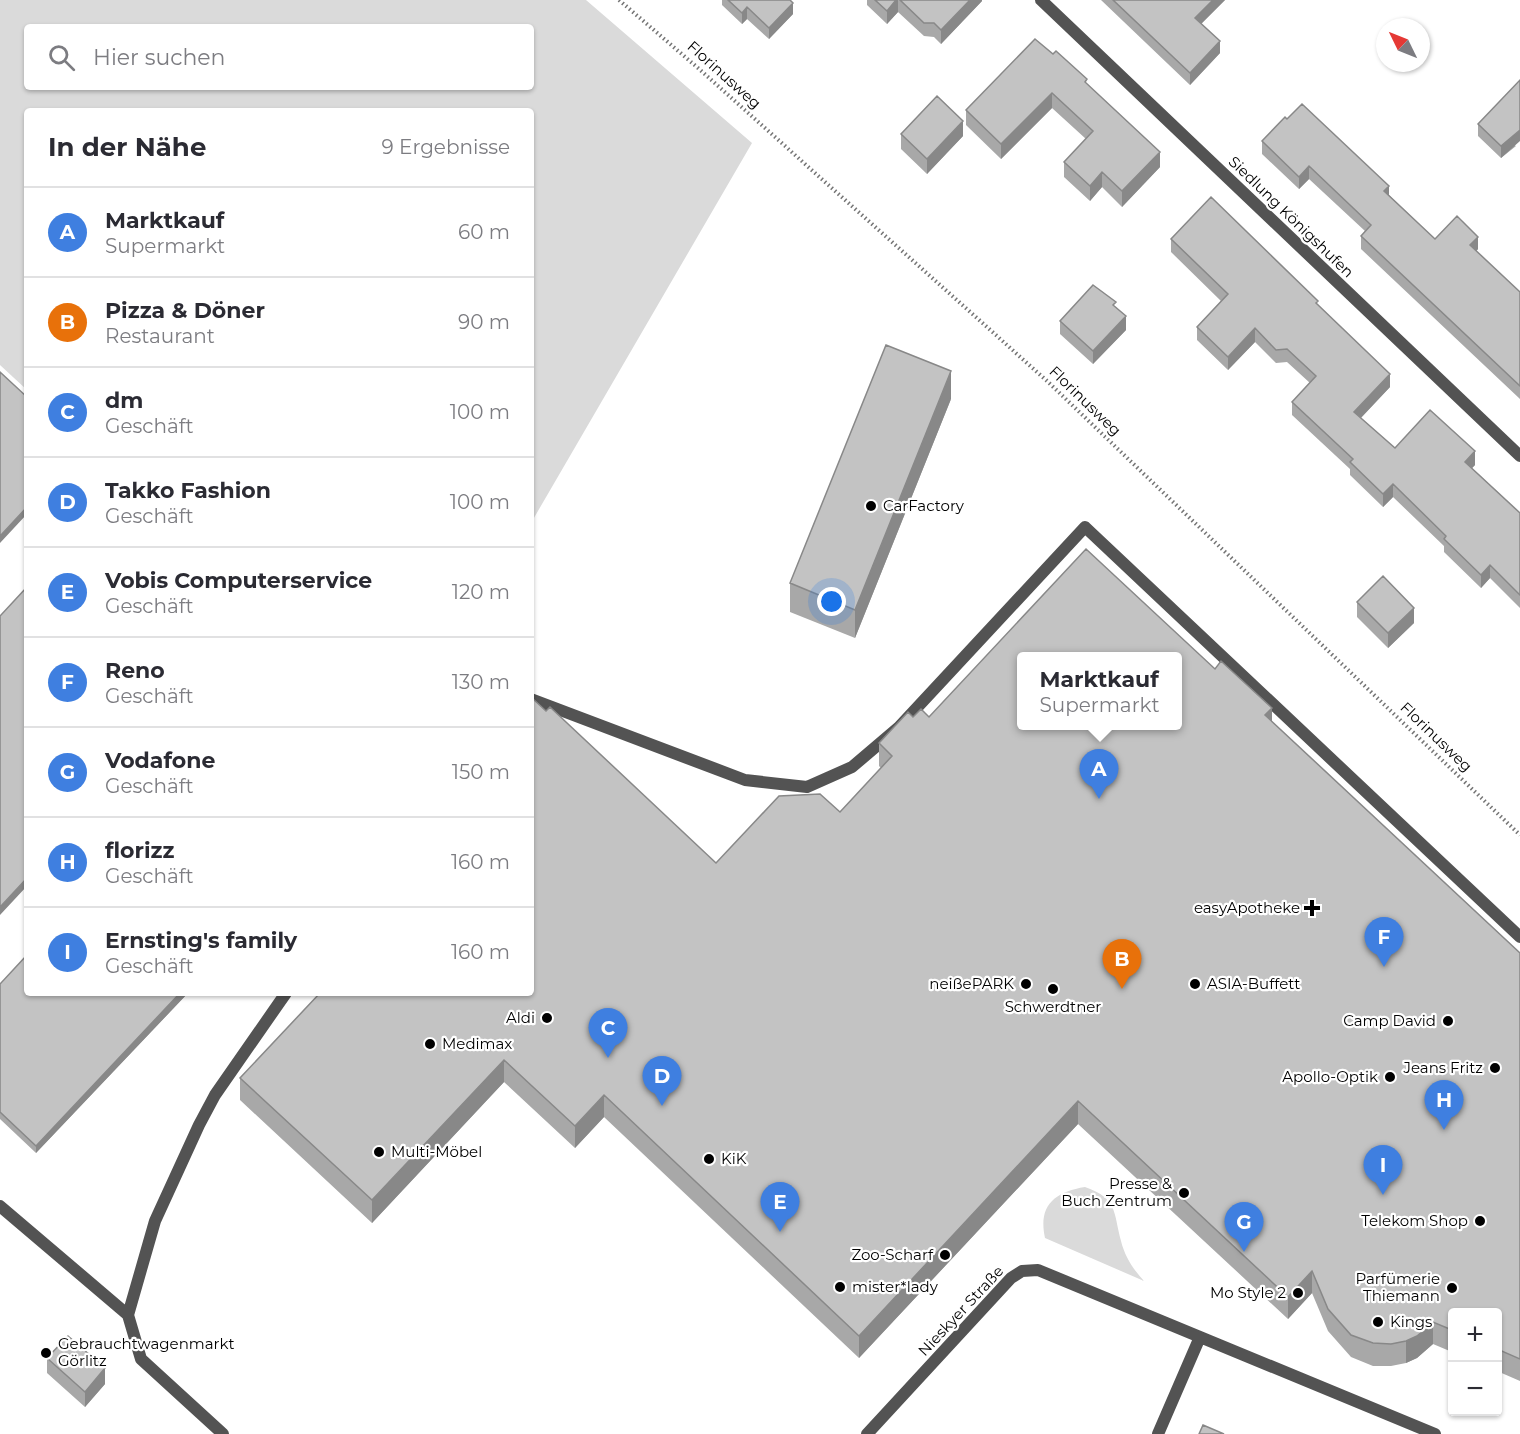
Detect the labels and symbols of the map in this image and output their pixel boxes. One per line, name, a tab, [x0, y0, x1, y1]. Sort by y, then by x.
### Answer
north arrow	[1376, 18, 1430, 72]
street label: Florinusweg	[684, 37, 765, 113]
street label: Siedlung Königshufen	[1225, 152, 1358, 281]
street label: Florinusweg	[1045, 362, 1125, 440]
place label: CarFactory	[883, 496, 965, 515]
marker: CarFactory	[864, 499, 878, 513]
your location	[817, 587, 846, 616]
street label: Florinusweg	[1396, 698, 1476, 776]
pin: A	[1080, 750, 1118, 799]
place label: easyApotheke	[1194, 898, 1300, 917]
marker: easyApotheke	[1305, 901, 1319, 915]
pin: F	[1364, 918, 1404, 967]
pin: B	[1102, 940, 1142, 989]
place label: neißePARK	[929, 974, 1014, 993]
place label: ASIA-Buffett	[1207, 974, 1300, 993]
marker: neißePARK	[1019, 977, 1033, 991]
marker: ASIA-Buffett	[1188, 977, 1202, 991]
marker: Schwerdtner	[1046, 982, 1060, 996]
place label: Schwerdtner	[1005, 997, 1101, 1016]
place label: Aldi	[506, 1008, 535, 1027]
pin: C	[588, 1008, 628, 1058]
marker: Aldi	[540, 1011, 554, 1025]
place label: Camp David	[1343, 1011, 1436, 1030]
marker: Camp David	[1441, 1014, 1455, 1028]
place label: Medimax	[442, 1034, 512, 1053]
marker: Medimax	[423, 1037, 437, 1051]
pin: D	[642, 1056, 682, 1106]
place label: Jeans Fritz	[1403, 1058, 1483, 1077]
marker: Jeans Fritz	[1488, 1061, 1502, 1075]
place label: Apollo-Optik	[1282, 1067, 1378, 1086]
marker: Apollo-Optik	[1383, 1070, 1397, 1084]
pin: H	[1424, 1080, 1464, 1130]
place label: Multi-Möbel	[391, 1142, 482, 1161]
marker: Multi-Möbel	[372, 1145, 386, 1159]
pin: I	[1364, 1146, 1402, 1195]
place label: KiK	[721, 1149, 747, 1168]
marker: KiK	[702, 1152, 716, 1166]
place label: Presse & Buch Zentrum	[1061, 1174, 1172, 1210]
pin: E	[760, 1182, 800, 1232]
marker: Presse & Buch Zentrum	[1177, 1186, 1191, 1200]
pin: G	[1224, 1202, 1264, 1252]
place label: Telekom Shop	[1361, 1211, 1468, 1230]
marker: Telekom Shop	[1473, 1214, 1487, 1228]
place label: Zoo-Scharf	[851, 1245, 934, 1264]
marker: Zoo-Scharf	[938, 1248, 952, 1262]
street label: Nieskyer Straße	[914, 1261, 1007, 1360]
place label: Parfümerie Thiemann	[1355, 1269, 1440, 1305]
place label: mister*lady	[852, 1277, 939, 1296]
marker: mister*lady	[833, 1280, 847, 1294]
marker: Parfümerie Thiemann	[1445, 1281, 1459, 1295]
place label: Mo Style 2	[1210, 1283, 1286, 1302]
marker: Mo Style 2	[1291, 1286, 1305, 1300]
place label: Kings	[1390, 1312, 1432, 1331]
marker: Kings	[1371, 1315, 1385, 1329]
place label: Gebrauchtwagenmarkt Görlitz	[58, 1334, 235, 1370]
marker: Gebrauchtwagenmarkt Görlitz	[39, 1346, 53, 1360]

